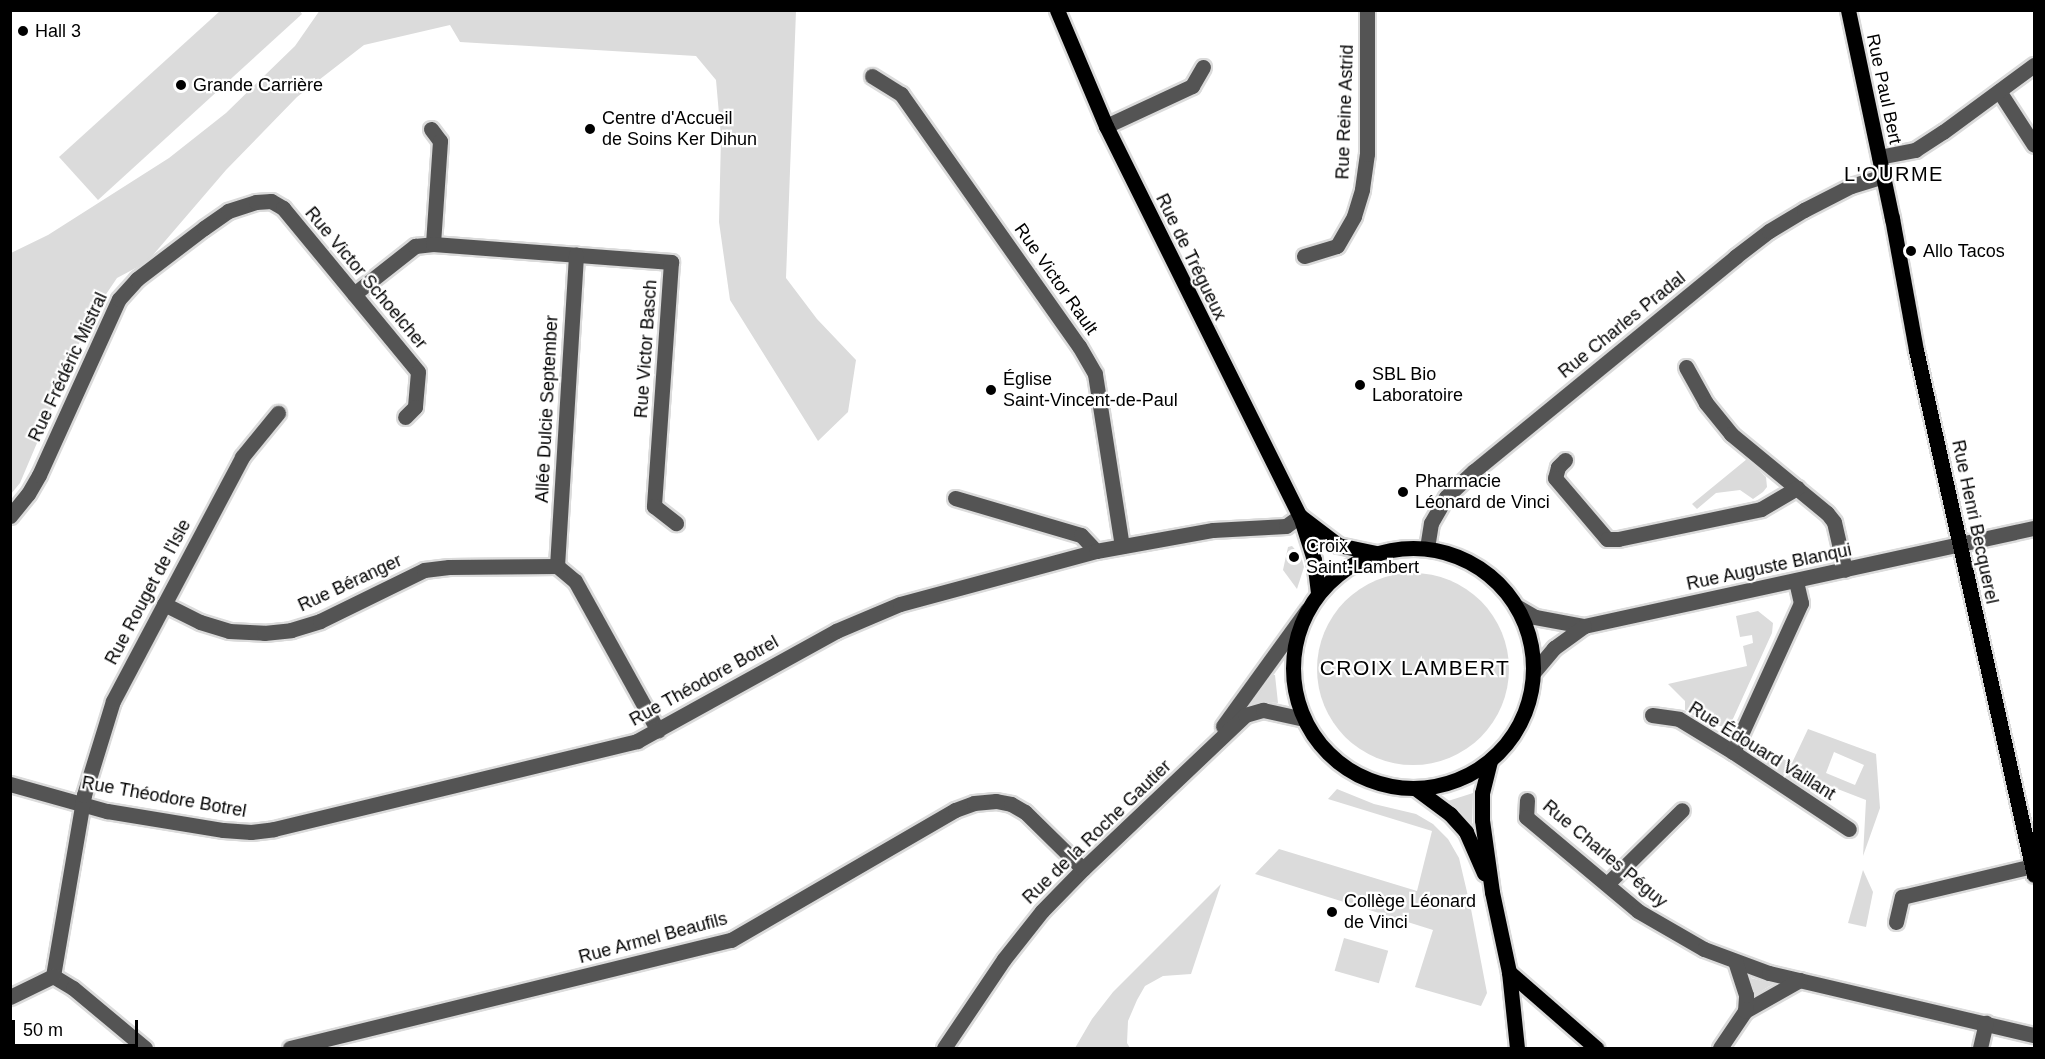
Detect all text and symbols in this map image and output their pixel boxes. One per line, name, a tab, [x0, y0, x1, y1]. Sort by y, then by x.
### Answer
place label: Hall 3	[35, 20, 81, 42]
marker: Hall 3	[16, 24, 30, 38]
street label: Rue Paul Bert	[1862, 32, 1906, 146]
street label: Rue Reine Astrid	[1332, 44, 1358, 180]
place label: Grande Carrière	[193, 74, 323, 96]
marker: Grande Carrière	[174, 78, 188, 92]
place label: Centre d'Accueil de Soins Ker Dihun	[602, 108, 757, 150]
marker: Centre d'Accueil de Soins Ker Dihun	[583, 122, 597, 136]
district label: L'OURME	[1844, 162, 1944, 186]
street label: Rue de Trégueux	[1151, 190, 1231, 324]
street label: Rue Victor Schoelcher	[300, 203, 432, 353]
street label: Rue Victor Rault	[1010, 219, 1102, 339]
place label: Allo Tacos	[1923, 240, 2005, 262]
marker: Allo Tacos	[1904, 244, 1918, 258]
street label: Rue Charles Pradal	[1554, 267, 1690, 383]
street label: Rue Victor Basch	[630, 279, 662, 419]
street label: Rue Frédéric Mistral	[24, 289, 112, 445]
street label: Allée Dulcie September	[531, 315, 563, 503]
place label: SBL Bio Laboratoire	[1372, 364, 1463, 406]
place label: Église Saint-Vincent-de-Paul	[1003, 369, 1178, 412]
marker: SBL Bio Laboratoire	[1353, 378, 1367, 392]
marker: Église Saint-Vincent-de-Paul	[984, 383, 998, 397]
street label: Rue Henri Becquerel	[1947, 438, 2003, 606]
place label: Pharmacie Léonard de Vinci	[1415, 471, 1550, 514]
marker: Pharmacie Léonard de Vinci	[1396, 485, 1410, 499]
street label: Rue Rouget de l'Isle	[101, 516, 195, 668]
place label: Croix Saint-Lambert	[1306, 536, 1419, 578]
street label: Rue Auguste Blanqui	[1684, 539, 1854, 595]
street label: Rue Béranger	[295, 550, 405, 616]
marker: Croix Saint-Lambert	[1287, 550, 1301, 564]
street label: Rue Théodore Botrel	[626, 631, 782, 731]
district label: CROIX LAMBERT	[1320, 655, 1510, 681]
street label: Rue Édouard Vaillant	[1685, 697, 1839, 805]
street label: Rue de la Roche Gautier	[1018, 755, 1176, 909]
street label: Rue Théodore Botrel	[80, 772, 248, 822]
street label: Rue Charles Péguy	[1538, 796, 1672, 912]
place label: Collège Léonard de Vinci	[1344, 891, 1476, 934]
marker: Collège Léonard de Vinci	[1325, 905, 1339, 919]
street label: Rue Armel Beaufils	[576, 908, 730, 968]
scale bar	[15, 1008, 141, 1046]
text: 50 m	[23, 1020, 63, 1040]

